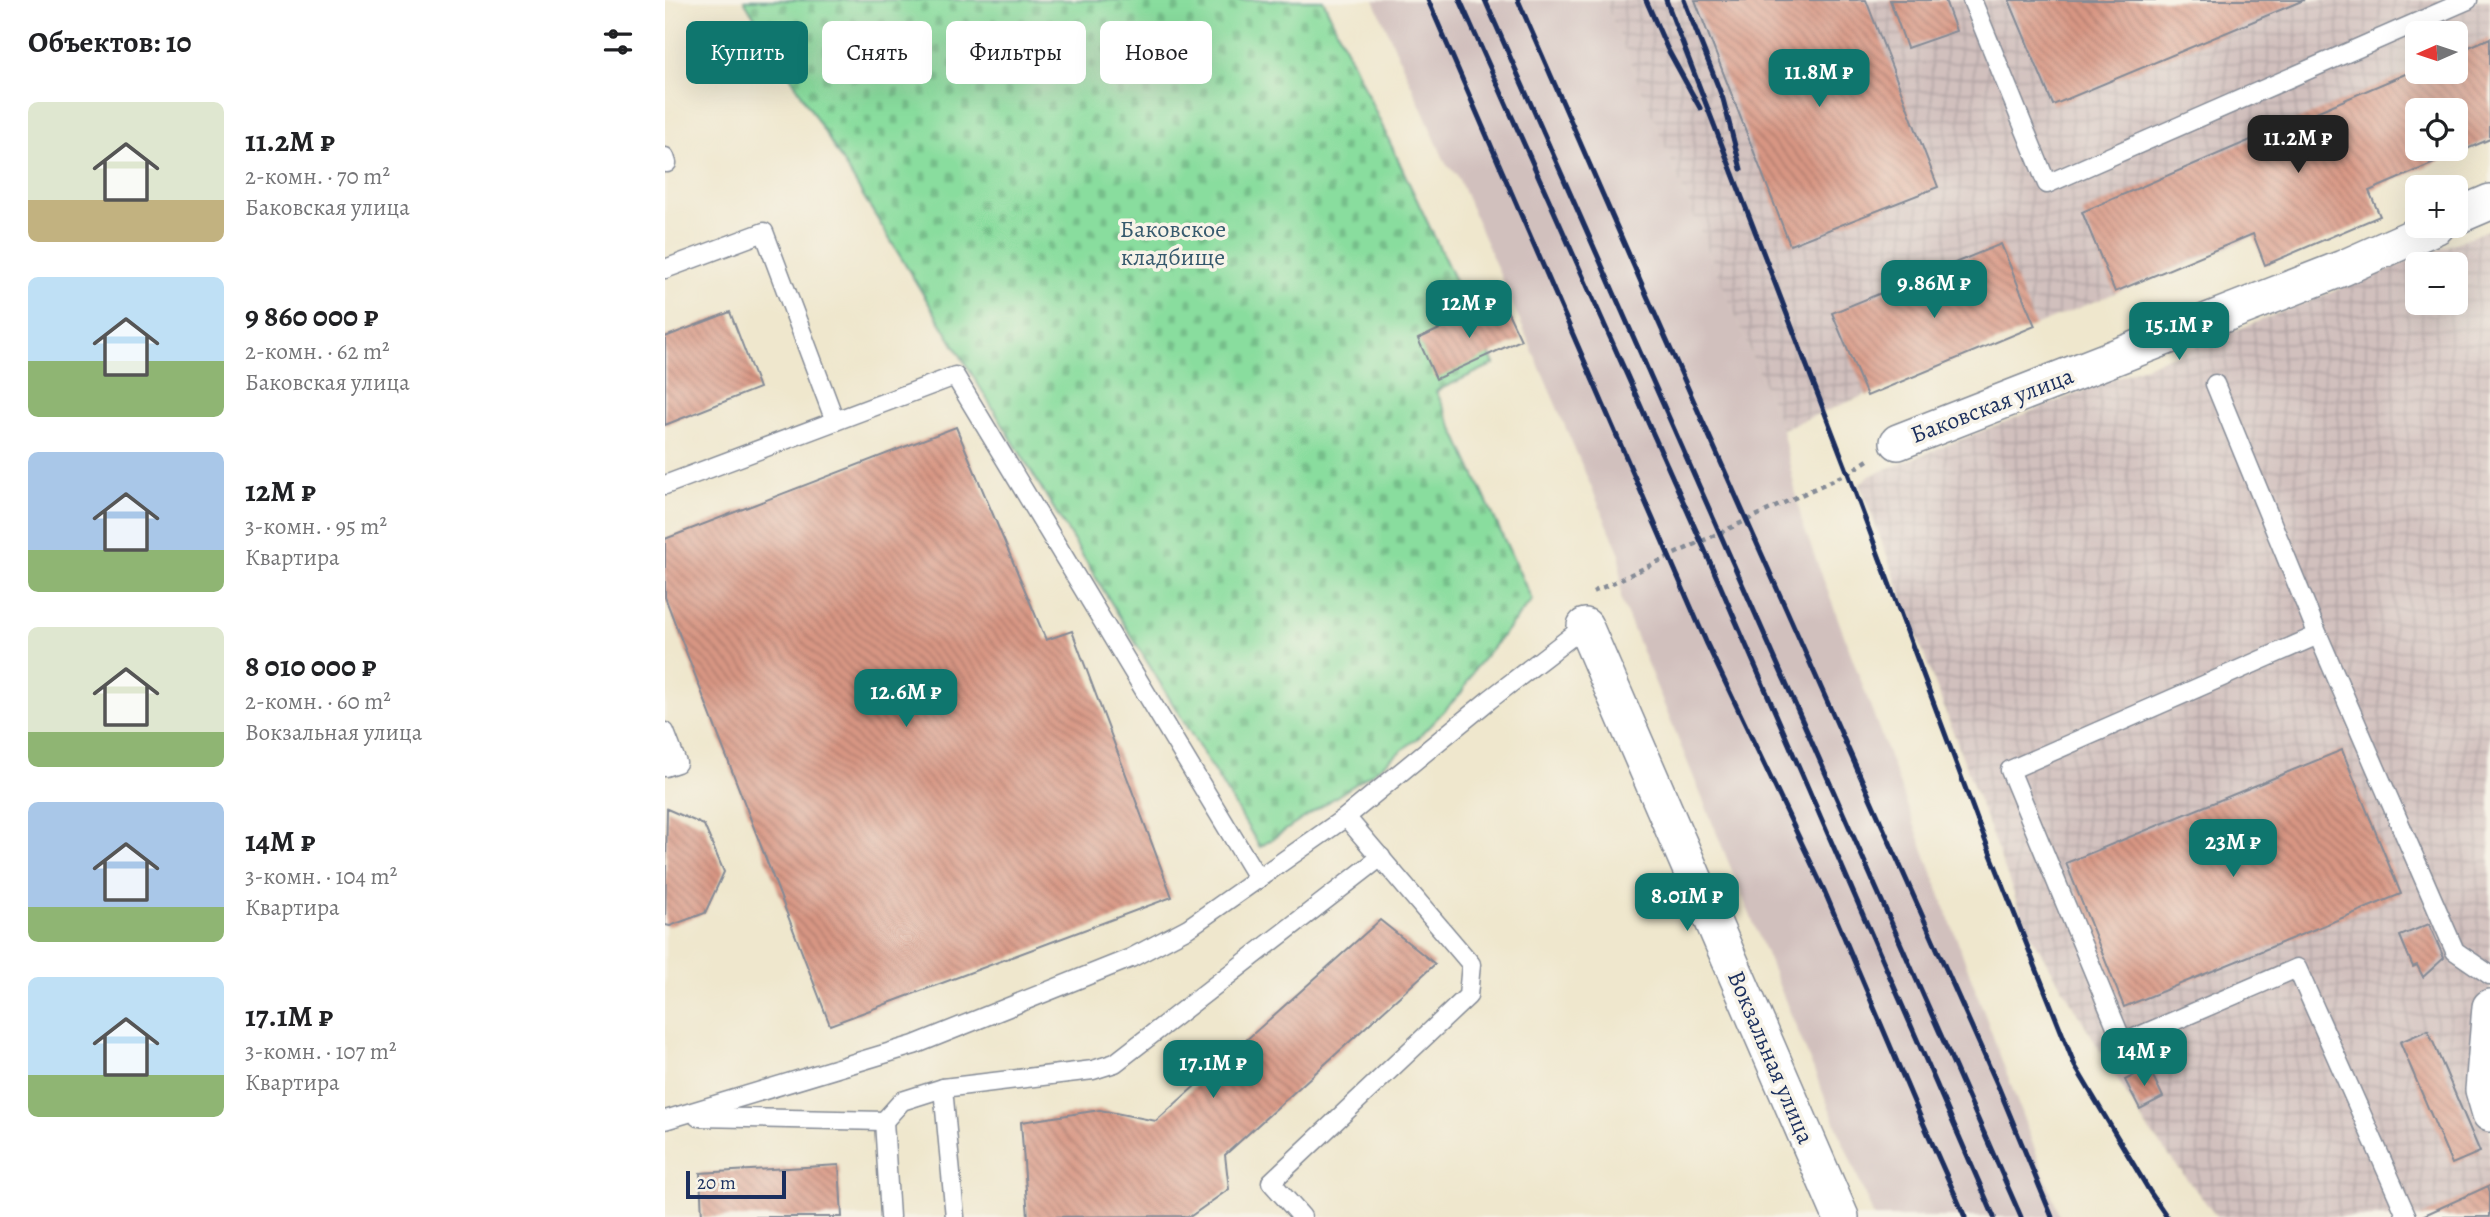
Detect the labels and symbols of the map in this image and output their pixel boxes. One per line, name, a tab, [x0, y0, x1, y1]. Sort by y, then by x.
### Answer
north arrow	[2405, 21, 2467, 84]
pin: 11.8M ₽	[1754, 50, 1884, 109]
pin: 11.2M ₽	[2233, 116, 2363, 175]
park label: Баковское кладбище	[1120, 213, 1226, 273]
pin: 9.86M ₽	[1869, 260, 1999, 320]
pin: 12M ₽	[1420, 280, 1518, 340]
pin: 15.1M ₽	[2114, 302, 2244, 362]
street label: Баковская улица	[1906, 359, 2078, 451]
pin: 12.6M ₽	[841, 670, 971, 729]
pin: 23M ₽	[2184, 820, 2282, 879]
pin: 8.01M ₽	[1622, 874, 1752, 933]
street label: Вокзальная улица	[1720, 966, 1822, 1148]
pin: 14M ₽	[2095, 1028, 2193, 1088]
pin: 17.1M ₽	[1148, 1040, 1278, 1100]
scale bar	[686, 1168, 786, 1200]

